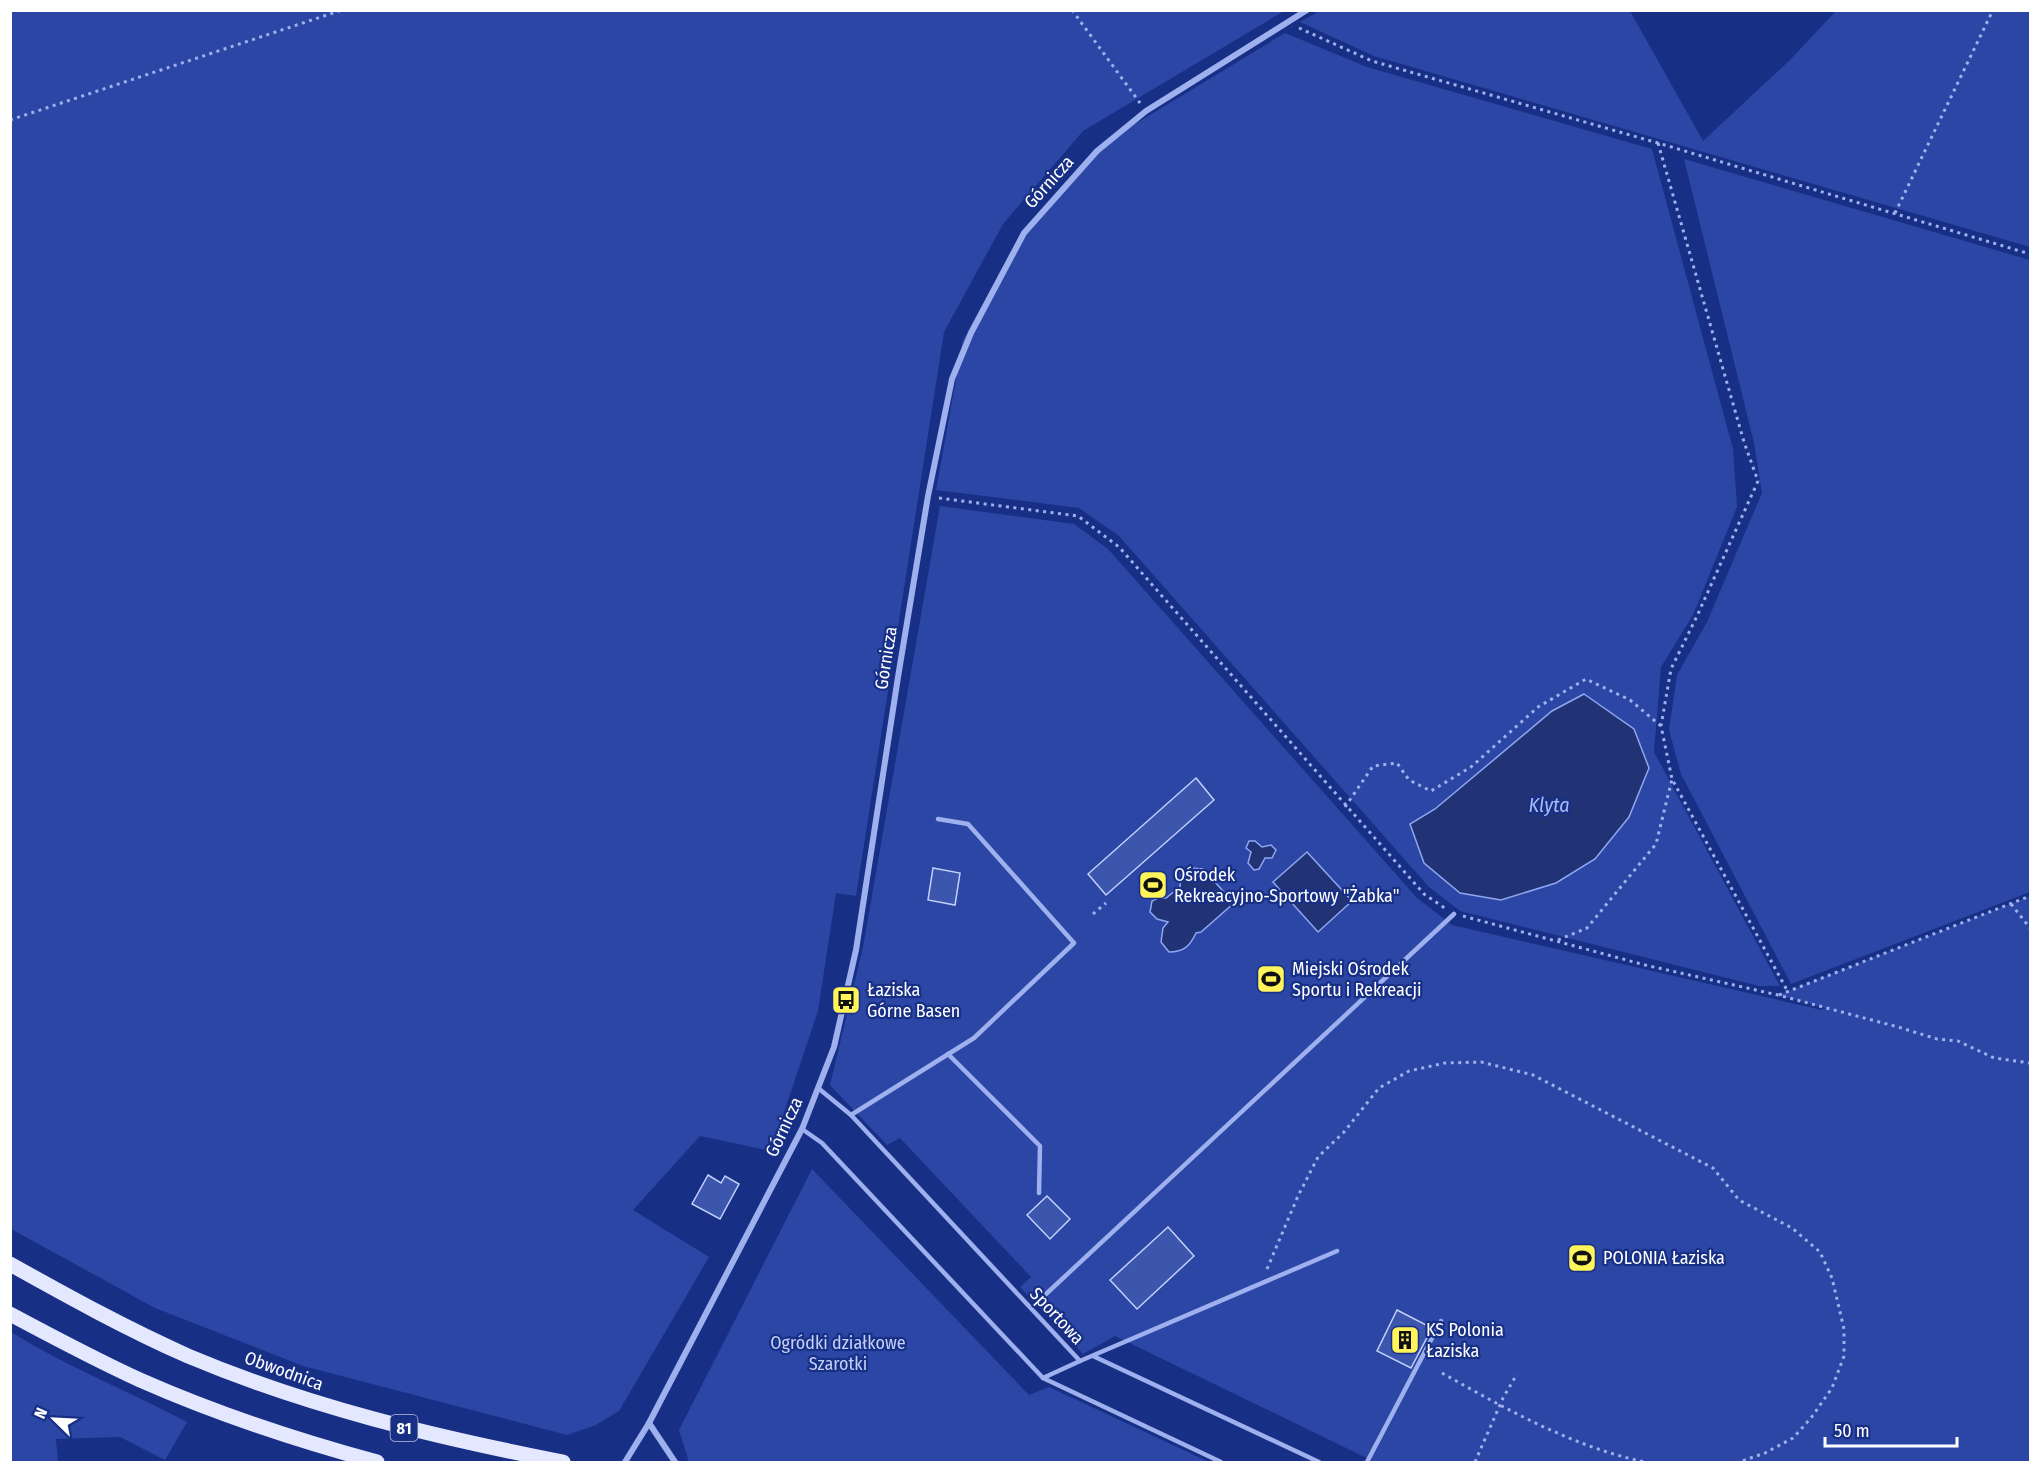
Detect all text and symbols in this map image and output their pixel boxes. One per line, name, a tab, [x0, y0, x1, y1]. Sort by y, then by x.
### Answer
street label: Górnicza	[1020, 151, 1079, 213]
street label: Górnicza	[870, 625, 902, 691]
water label: Klyta	[1528, 793, 1570, 817]
place label: Ośrodek Rekreacyjno-Sportowy "Żabka"	[1174, 864, 1400, 907]
sports icon: Ośrodek Rekreacyjno-Sportowy "Żabka"	[1137, 869, 1169, 901]
place label: Miejski Ośrodek Sportu i Rekreacji	[1292, 958, 1421, 1001]
sports icon: Miejski Ośrodek Sportu i Rekreacji	[1255, 963, 1287, 995]
place label: Łaziska Górne Basen	[867, 979, 960, 1022]
bus stop icon: Łaziska Górne Basen	[830, 984, 862, 1016]
street label: Górnicza	[761, 1093, 807, 1160]
sports icon: POLONIA Łaziska	[1566, 1242, 1598, 1274]
place label: POLONIA Łaziska	[1603, 1247, 1725, 1269]
street label: Sportowa	[1025, 1283, 1089, 1349]
place label: KS Polonia Łaziska	[1426, 1319, 1504, 1362]
building icon: KS Polonia Łaziska	[1389, 1324, 1421, 1356]
park label: Ogródki działkowe Szarotki	[770, 1332, 906, 1375]
street label: Obwodnica	[242, 1347, 327, 1395]
north arrow	[24, 1389, 84, 1449]
text: N	[30, 1405, 51, 1421]
scale bar	[1825, 1410, 1957, 1448]
road number: 81	[390, 1415, 418, 1441]
text: 50 m	[1834, 1420, 1870, 1442]

